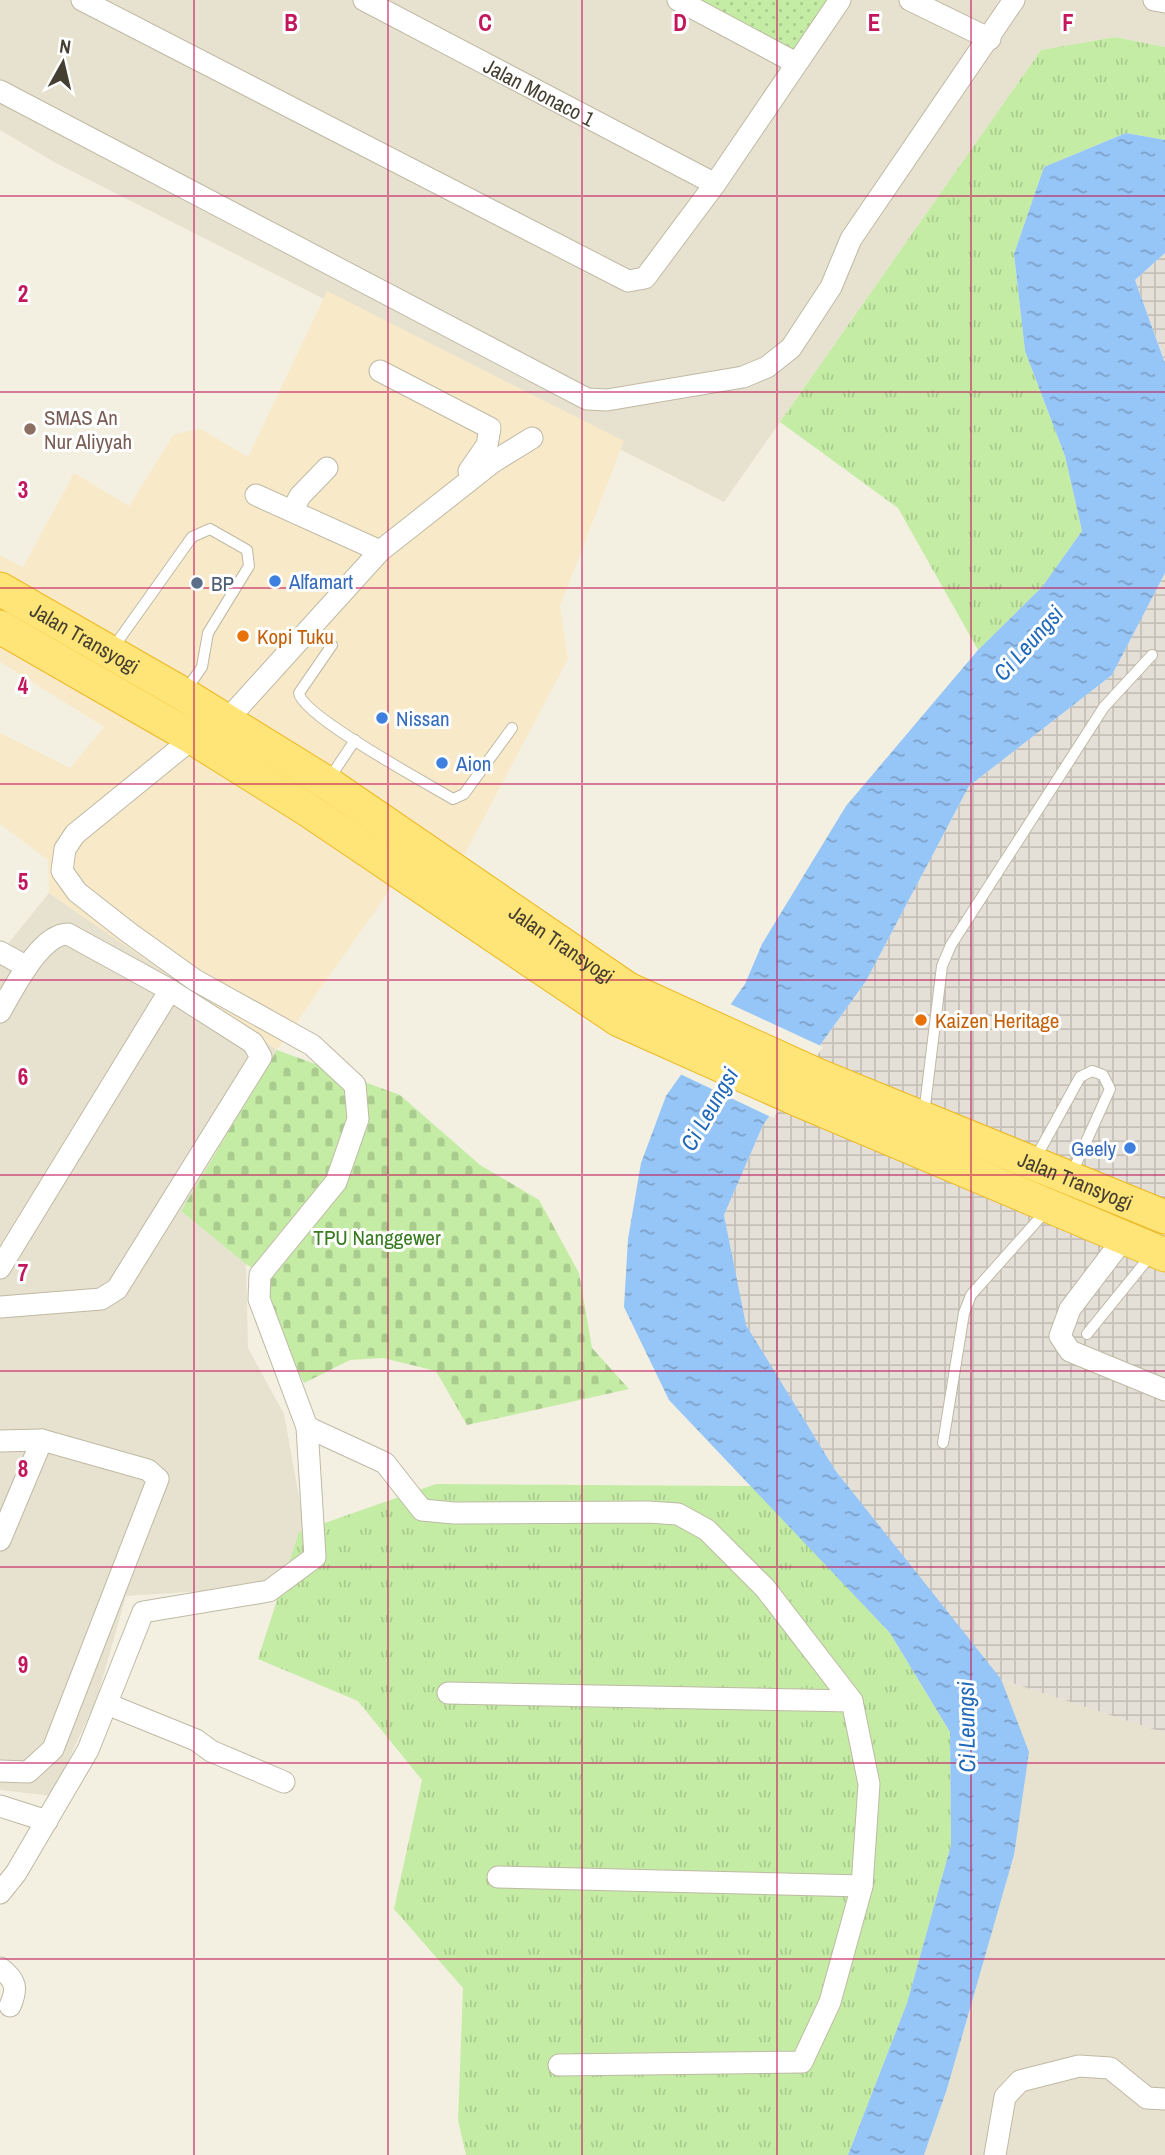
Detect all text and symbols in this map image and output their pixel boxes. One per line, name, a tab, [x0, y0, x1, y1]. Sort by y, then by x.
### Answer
text: B	[284, 7, 298, 38]
text: C	[478, 7, 492, 38]
text: D	[673, 7, 687, 38]
text: E	[868, 7, 880, 38]
text: F	[1062, 7, 1074, 38]
north arrow	[28, 28, 98, 98]
text: N	[58, 33, 73, 60]
street label: Jalan Monaco 1	[479, 51, 600, 133]
text: 2	[18, 278, 28, 309]
place label: SMAS An Nur Aliyyah	[44, 403, 132, 456]
marker: SMAS An Nur Aliyyah	[22, 421, 38, 437]
text: 3	[18, 474, 28, 505]
place label: Alfamart	[288, 567, 353, 596]
place label: BP	[211, 569, 234, 598]
marker: Alfamart	[267, 573, 283, 589]
marker: BP	[189, 575, 205, 591]
street label: Jalan Transyogi	[25, 595, 145, 681]
water label: Ci Leungsi	[986, 598, 1071, 687]
place label: Kopi Tuku	[257, 622, 334, 651]
marker: Kopi Tuku	[235, 628, 251, 644]
text: 4	[18, 670, 29, 701]
place label: Nissan	[396, 704, 450, 733]
marker: Nissan	[374, 710, 390, 726]
place label: Aion	[455, 749, 491, 778]
marker: Aion	[434, 755, 450, 771]
text: 5	[18, 866, 28, 897]
street label: Jalan Transyogi	[504, 897, 620, 990]
place label: Kaizen Heritage	[935, 1006, 1059, 1035]
marker: Kaizen Heritage	[913, 1012, 929, 1028]
text: 6	[18, 1061, 28, 1092]
water label: Ci Leungsi	[673, 1061, 746, 1156]
place label: Geely	[1071, 1134, 1116, 1163]
marker: Geely	[1122, 1140, 1138, 1156]
street label: Jalan Transyogi	[1014, 1144, 1137, 1217]
park label: TPU Nanggewer	[313, 1223, 441, 1252]
text: 7	[18, 1257, 28, 1288]
text: 8	[18, 1453, 28, 1484]
text: 9	[18, 1649, 28, 1680]
water label: Ci Leungsi	[950, 1680, 982, 1773]

